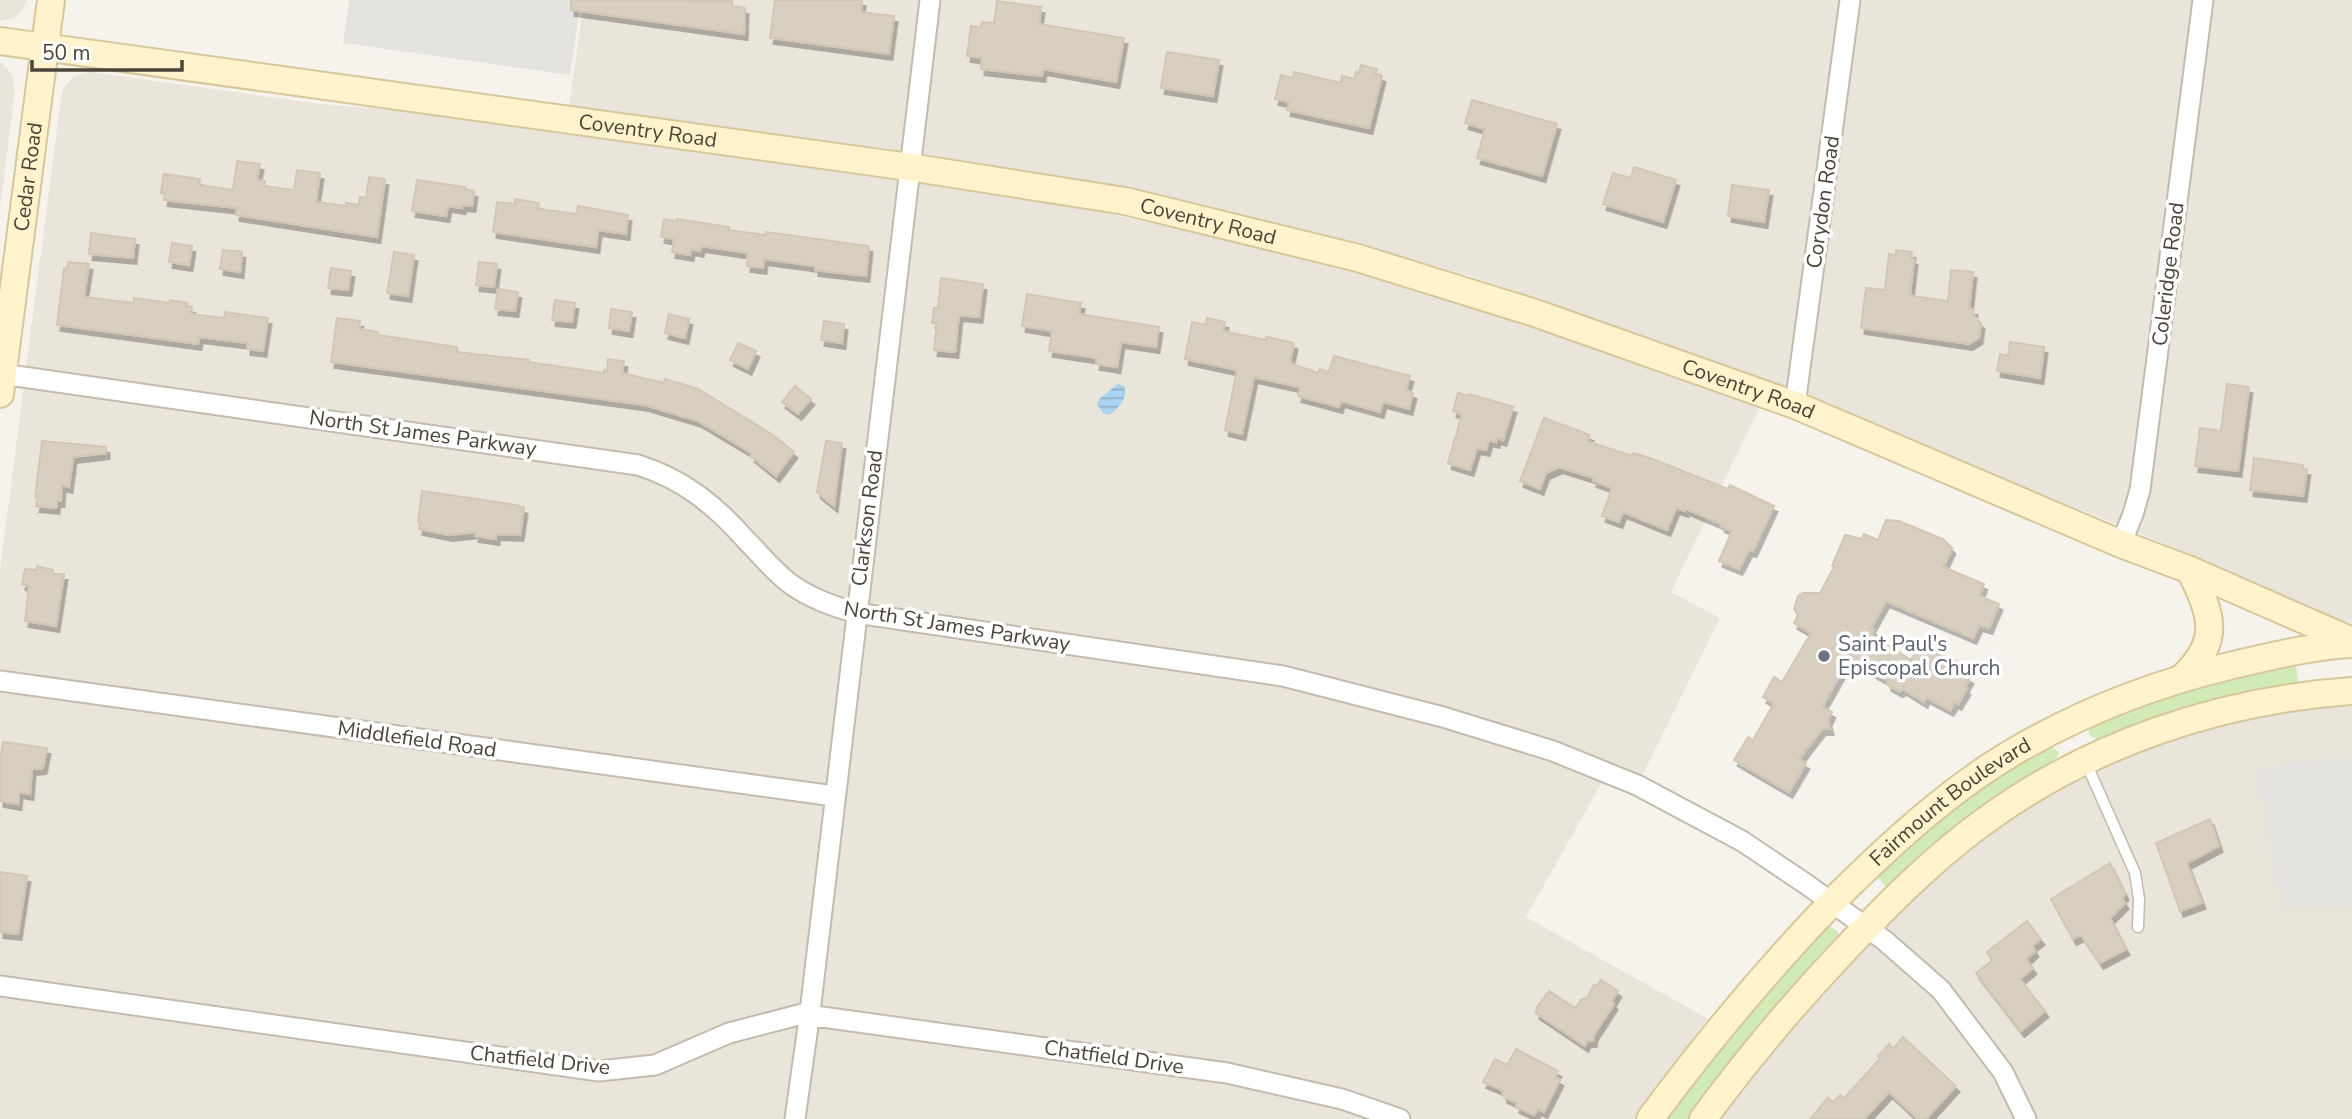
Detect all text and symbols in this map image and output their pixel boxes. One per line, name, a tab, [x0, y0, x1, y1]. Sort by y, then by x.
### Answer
scale bar	[32, 28, 182, 72]
text: 50 m	[42, 39, 91, 67]
street label: Coventry Road	[577, 107, 719, 154]
street label: Cedar Road	[7, 121, 49, 233]
street label: Corydon Road	[1800, 134, 1846, 270]
street label: Coventry Road	[1137, 191, 1279, 252]
street label: Coleridge Road	[2145, 200, 2191, 348]
street label: Coventry Road	[1678, 352, 1819, 426]
street label: North St James Parkway	[308, 403, 539, 463]
street label: Clarkson Road	[845, 448, 889, 588]
street label: North St James Parkway	[842, 594, 1072, 658]
place label: Saint Paul's Episcopal Church	[1838, 630, 2001, 682]
marker: Saint Paul's Episcopal Church	[1816, 648, 1832, 664]
street label: Middlefield Road	[336, 714, 498, 764]
street label: Fairmount Boulevard	[1863, 731, 2036, 872]
street label: Chatfield Drive	[1042, 1033, 1186, 1081]
street label: Chatfield Drive	[468, 1039, 612, 1081]

